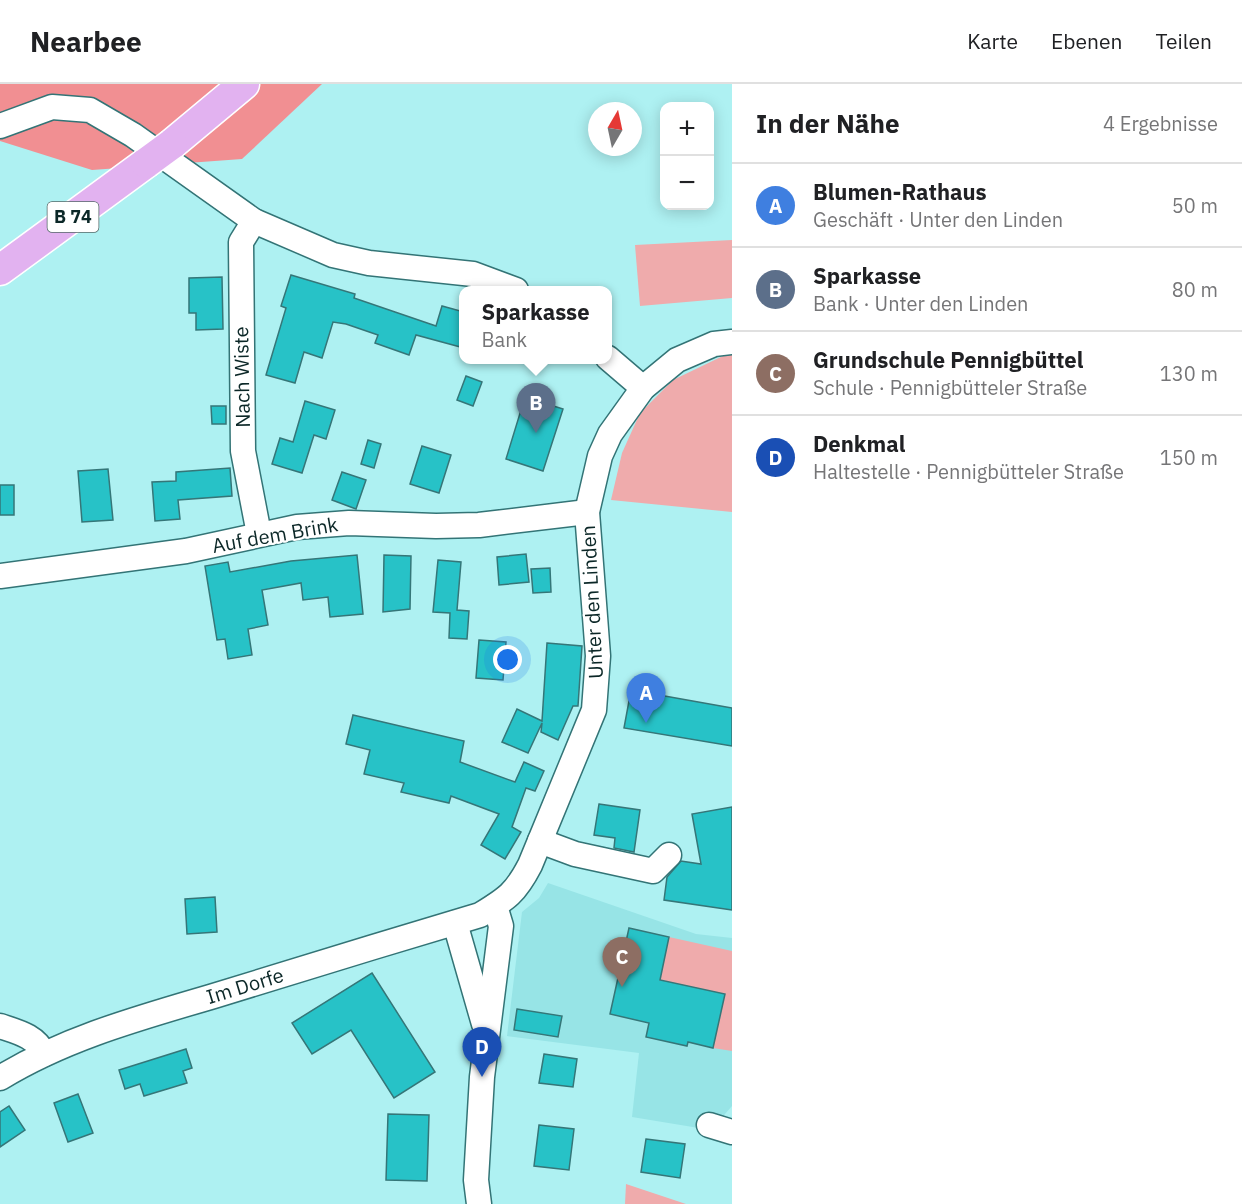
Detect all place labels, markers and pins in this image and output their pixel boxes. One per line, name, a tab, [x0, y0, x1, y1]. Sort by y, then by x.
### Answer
pin: B	[516, 384, 556, 433]
pin: A	[626, 674, 666, 723]
pin: C	[602, 938, 642, 987]
pin: D	[462, 1028, 502, 1077]

